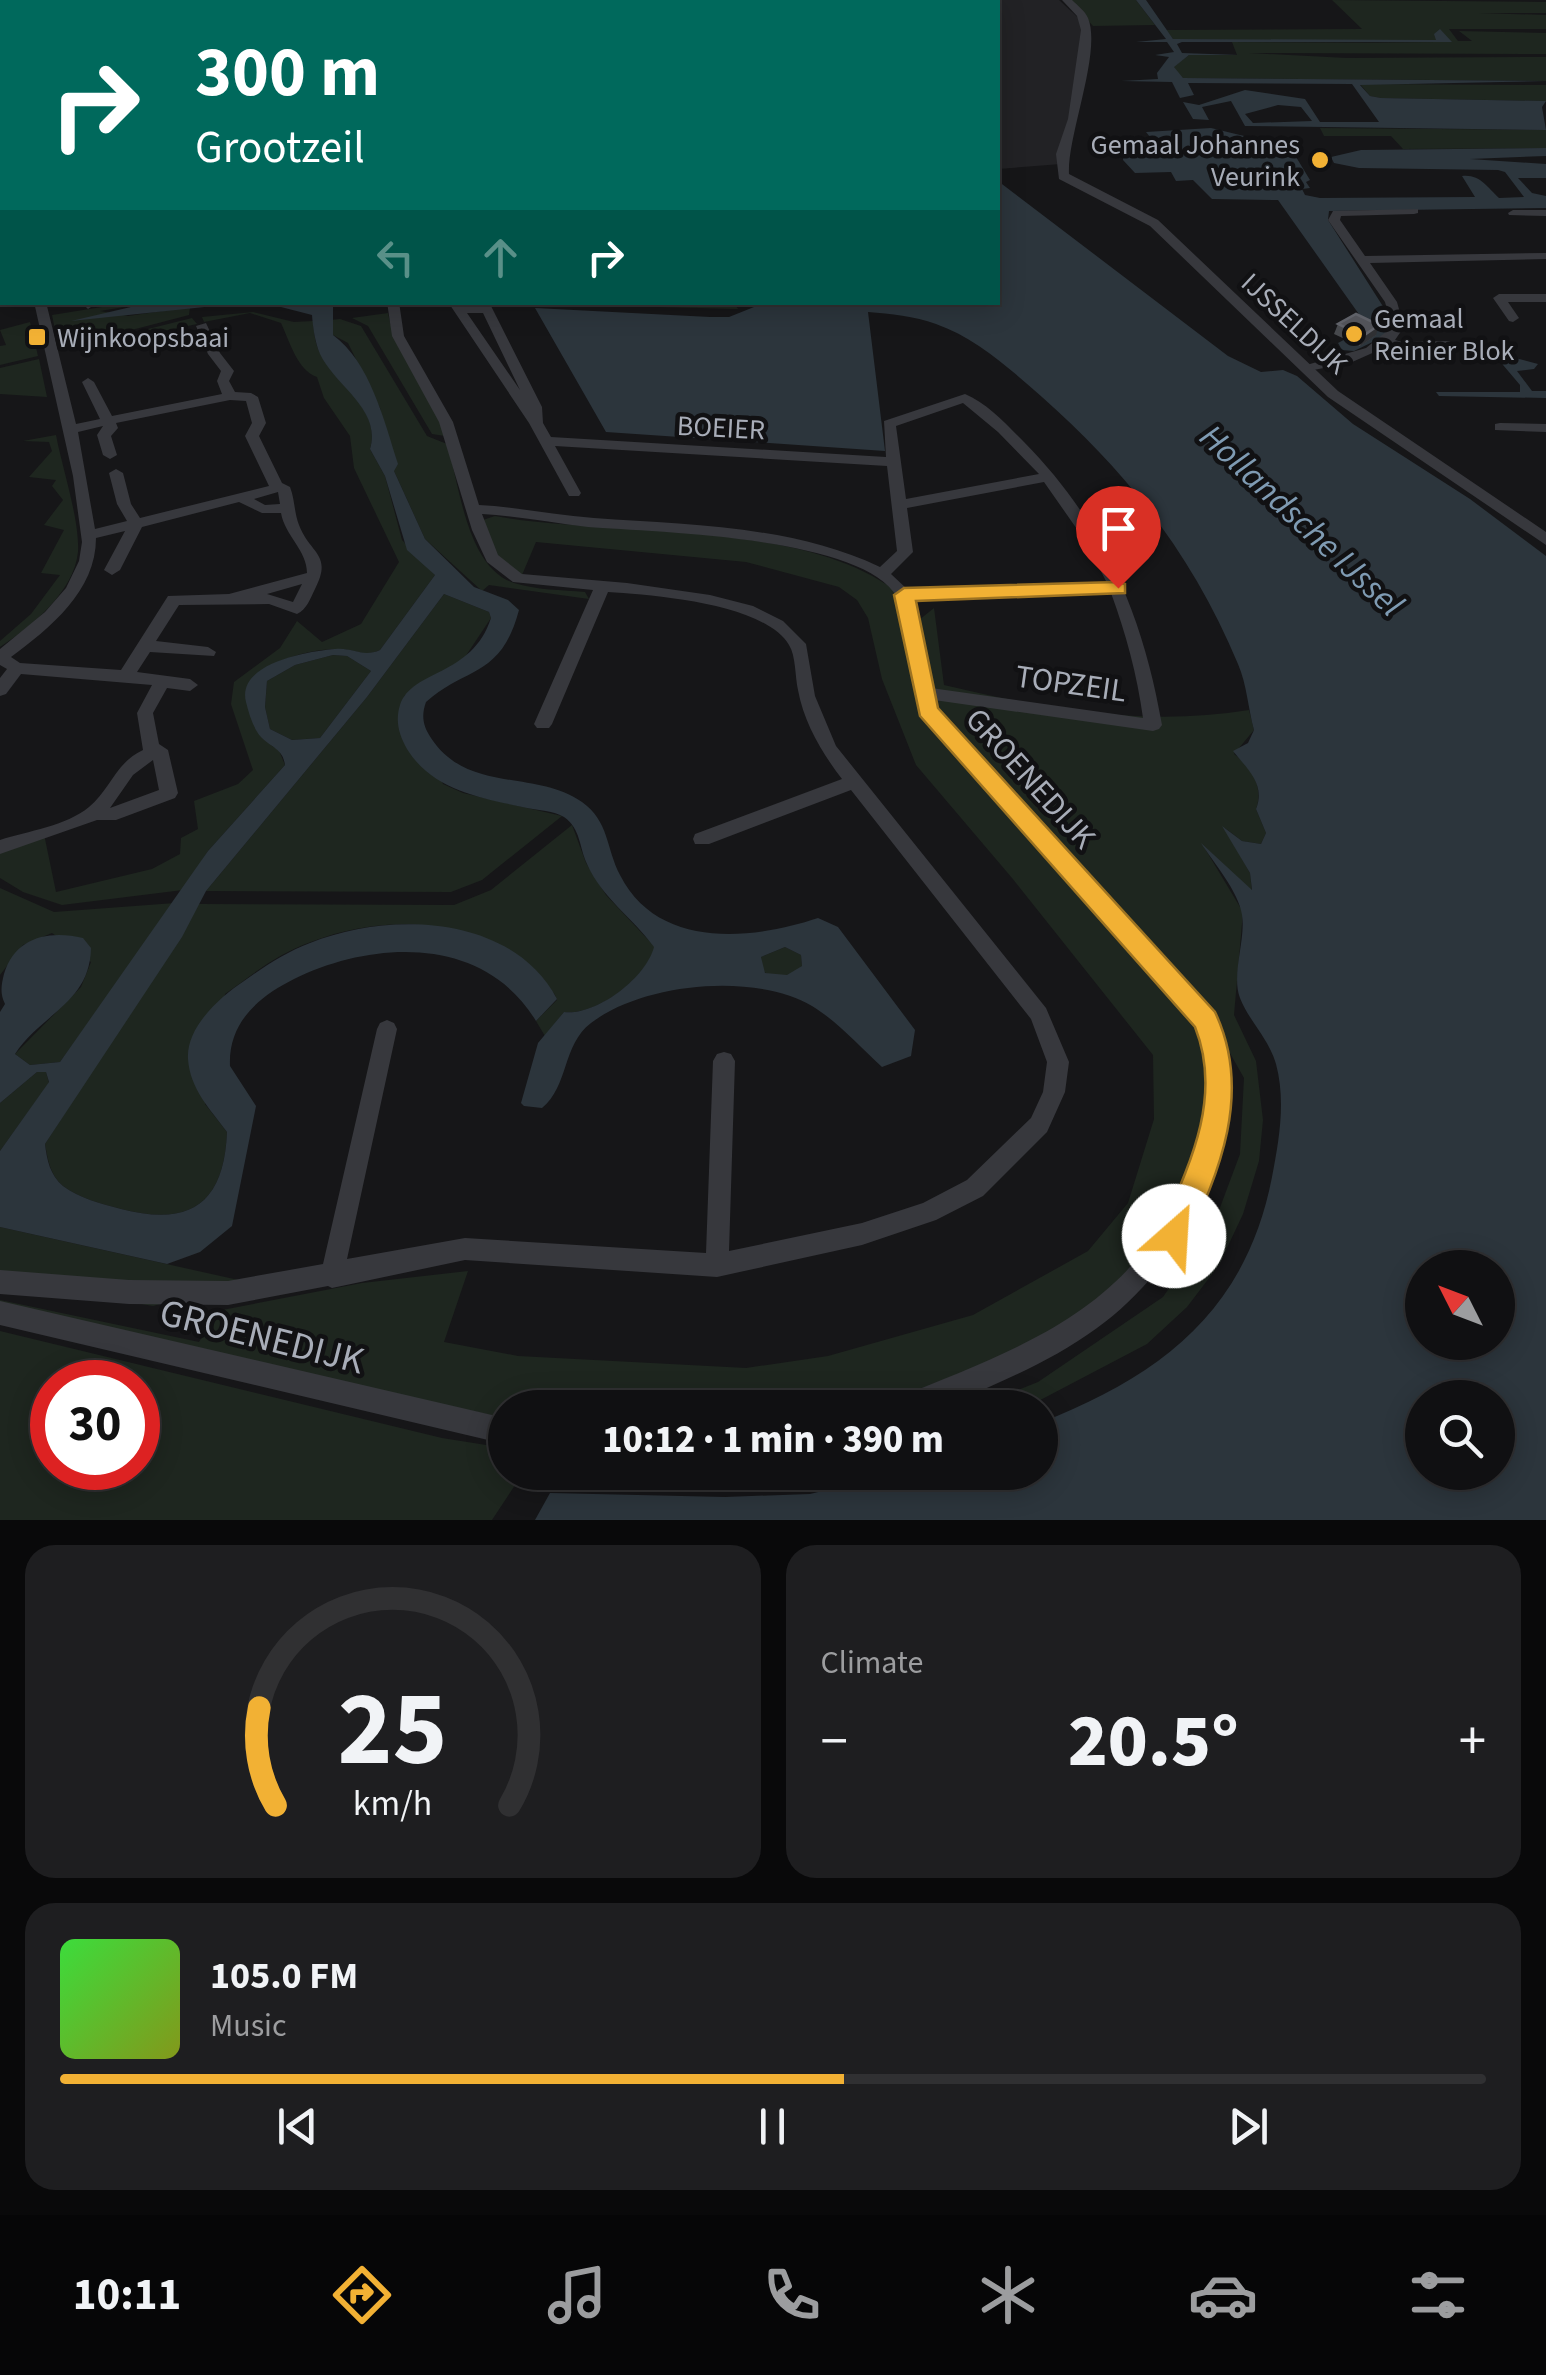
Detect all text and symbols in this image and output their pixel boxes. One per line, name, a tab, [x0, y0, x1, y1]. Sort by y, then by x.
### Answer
text: 300 m	[195, 23, 380, 123]
icon: right	[30, 40, 160, 170]
text: Grootzeil	[195, 116, 365, 180]
place label: Gemaal Johannes Veurink	[1090, 125, 1300, 197]
marker: Gemaal Johannes Veurink	[1309, 149, 1331, 171]
icon: left	[368, 230, 423, 285]
icon: ahead	[473, 230, 528, 285]
icon: right	[578, 230, 633, 285]
street label: IJSSELDIJK	[1232, 264, 1357, 384]
place label: Gemaal Reinier Blok	[1374, 299, 1515, 371]
place label: Wijnkoopsbaai	[57, 318, 229, 358]
marker: Gemaal Reinier Blok	[1343, 323, 1365, 345]
marker: Wijnkoopsbaai	[26, 326, 48, 348]
street label: BOEIER	[676, 406, 766, 450]
water label: Hollandsche IJssel	[1188, 413, 1415, 629]
pin	[1076, 486, 1161, 589]
icon: arrive	[1091, 501, 1146, 556]
street label: TOPZEIL	[1013, 653, 1129, 715]
street label: GROENEDIJK	[954, 698, 1106, 860]
position arrow	[1122, 1184, 1226, 1288]
north arrow	[1405, 1250, 1515, 1360]
map controls	[1405, 1250, 1515, 1490]
street label: GROENEDIJK	[154, 1286, 369, 1388]
speed limit sign: 30	[30, 1360, 160, 1490]
button: search	[1405, 1380, 1515, 1490]
text: 10:12 · 1 min · 390 m	[602, 1413, 944, 1467]
text: Climate	[821, 1640, 923, 1686]
text: 25	[338, 1657, 448, 1805]
text: 20.5°	[1068, 1688, 1239, 1795]
text: −	[821, 1703, 848, 1781]
text: +	[1459, 1703, 1486, 1781]
text: km/h	[353, 1778, 432, 1829]
text: 105.0 FM	[210, 1949, 358, 2003]
text: Music	[210, 2003, 287, 2049]
icon: previous	[270, 2099, 325, 2154]
icon: pause	[745, 2099, 800, 2154]
icon: next	[1221, 2099, 1276, 2154]
icon: directions	[327, 2260, 397, 2330]
icon: music	[542, 2260, 612, 2330]
icon: phone	[757, 2260, 827, 2330]
icon: climate	[973, 2260, 1043, 2330]
icon: car	[1188, 2260, 1258, 2330]
icon: filters	[1403, 2260, 1473, 2330]
text: 10:11	[73, 2263, 181, 2327]

